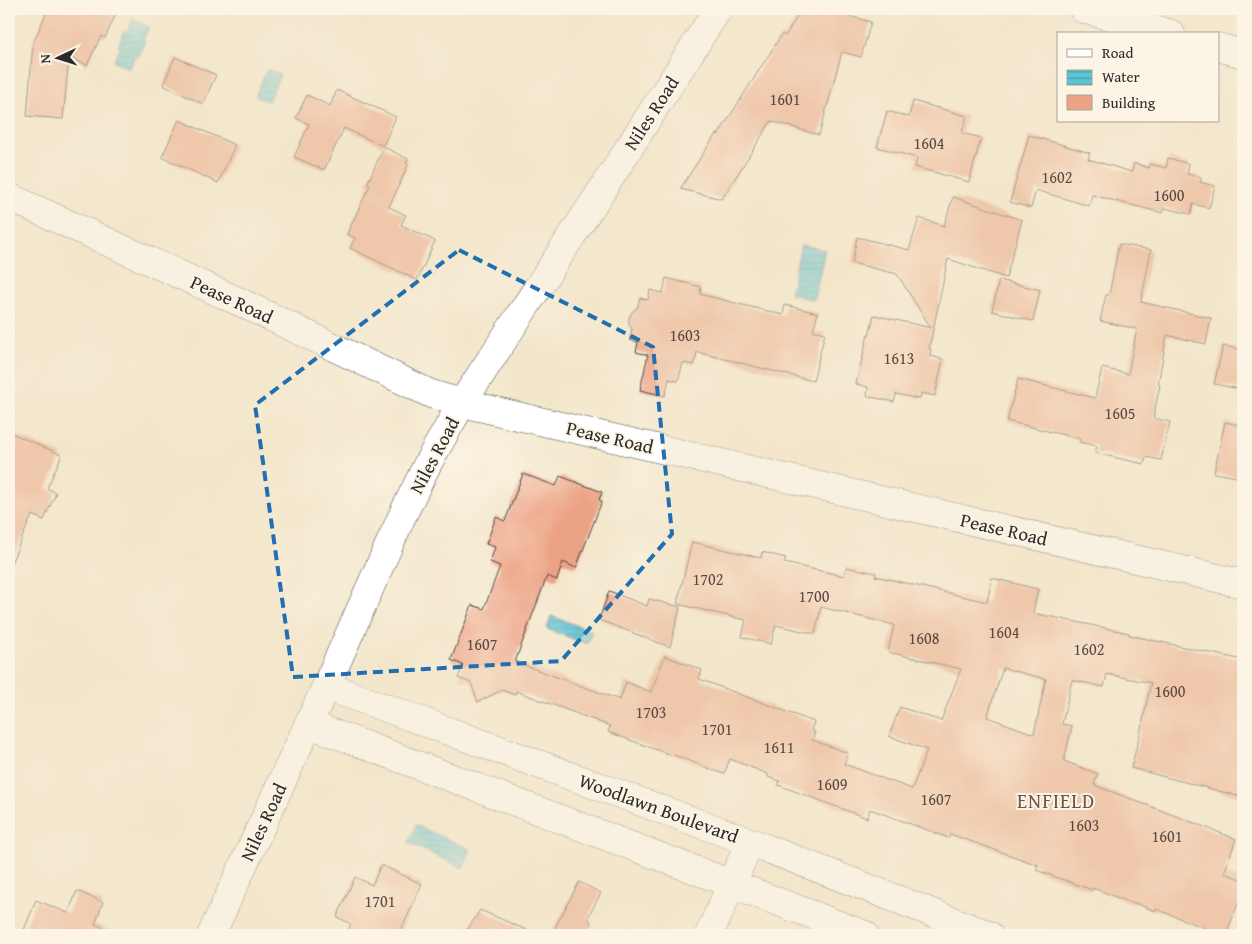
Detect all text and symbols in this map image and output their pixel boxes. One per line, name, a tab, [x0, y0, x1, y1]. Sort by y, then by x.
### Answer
north arrow	[32, 32, 82, 82]
legend	[1057, 32, 1220, 122]
text: Road	[1102, 42, 1133, 63]
text: N	[35, 53, 55, 64]
text: Water	[1102, 66, 1140, 87]
street label: Niles Road	[617, 70, 686, 156]
house number: 1601	[770, 87, 800, 111]
text: Building	[1102, 92, 1156, 113]
house number: 1604	[914, 131, 945, 155]
house number: 1602	[1042, 165, 1072, 189]
house number: 1600	[1154, 183, 1185, 207]
street label: Pease Road	[186, 268, 279, 331]
house number: 1603	[670, 323, 700, 347]
house number: 1613	[884, 346, 914, 370]
house number: 1605	[1105, 401, 1135, 425]
street label: Niles Road	[402, 411, 466, 498]
street label: Pease Road	[564, 413, 657, 461]
street label: Pease Road	[958, 505, 1051, 553]
house number: 1702	[693, 567, 723, 591]
house number: 1700	[799, 584, 830, 608]
house number: 1604	[989, 620, 1020, 644]
house number: 1608	[909, 626, 940, 650]
house number: 1607	[467, 632, 498, 656]
house number: 1602	[1074, 637, 1104, 661]
house number: 1600	[1155, 679, 1186, 703]
house number: 1703	[636, 700, 666, 724]
house number: 1701	[702, 717, 732, 741]
house number: 1611	[764, 735, 794, 759]
street label: Woodlawn Boulevard	[575, 766, 744, 850]
house number: 1609	[817, 772, 848, 796]
street label: Niles Road	[233, 777, 294, 866]
district label: ENFIELD	[1017, 786, 1095, 815]
house number: 1607	[921, 787, 952, 811]
house number: 1603	[1069, 813, 1099, 837]
house number: 1601	[1152, 824, 1182, 848]
house number: 1701	[365, 889, 395, 913]

